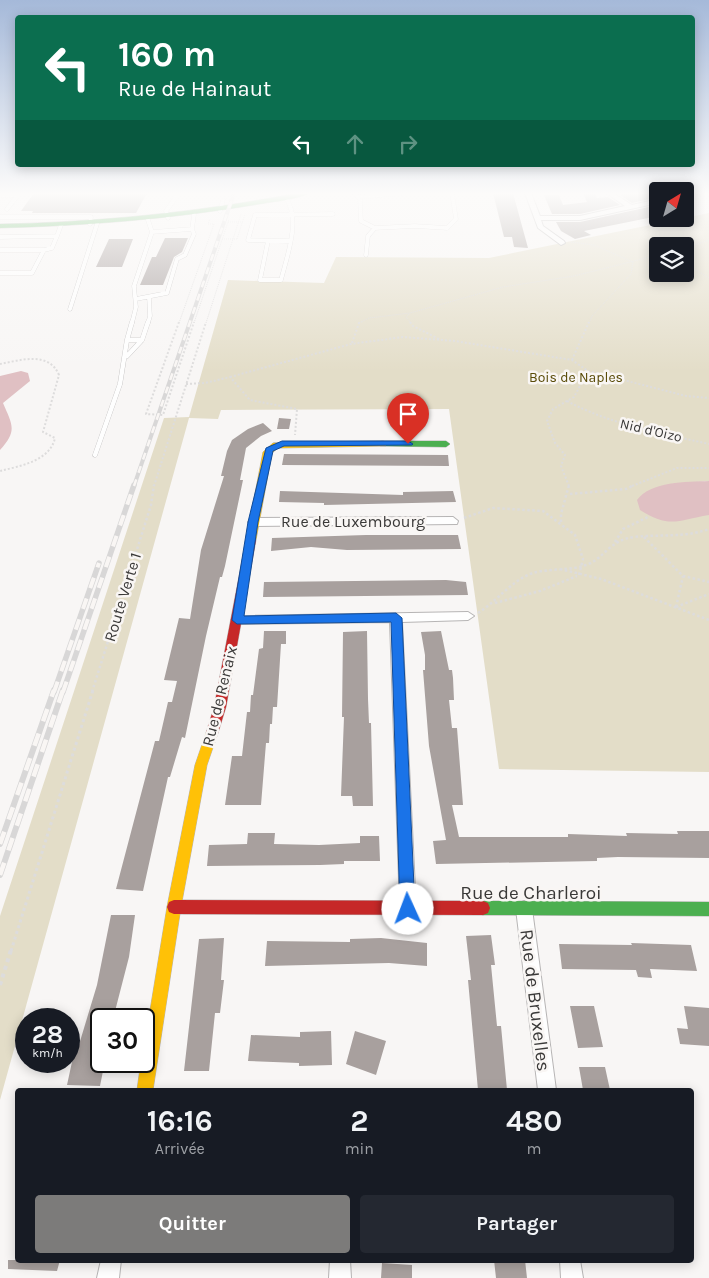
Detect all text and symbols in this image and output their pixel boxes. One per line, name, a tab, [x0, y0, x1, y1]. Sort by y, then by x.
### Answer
text: 160 m	[118, 34, 216, 75]
icon: left	[35, 35, 100, 100]
text: Rue de Hainaut	[118, 76, 271, 102]
icon: left	[288, 130, 316, 158]
icon: ahead	[341, 130, 369, 158]
icon: right	[394, 130, 422, 158]
north arrow	[649, 182, 694, 228]
map controls	[649, 182, 694, 282]
button: layers	[649, 237, 694, 282]
park label: Bois de Naples	[529, 369, 623, 386]
pin	[387, 393, 429, 444]
icon: arrive	[394, 400, 422, 428]
street label: Nid d'Oizo	[618, 415, 684, 446]
street label: Rue de Luxembourg	[281, 512, 425, 531]
street label: Route Verte 1	[100, 550, 145, 644]
street label: Rue de Renaix	[198, 644, 241, 748]
position arrow	[381, 882, 433, 934]
street label: Rue de Charleroi	[460, 882, 602, 904]
street label: Rue de Bruxelles	[515, 928, 555, 1072]
speed limit sign: 30	[90, 1008, 155, 1073]
text: 28	[32, 1020, 63, 1049]
text: km/h	[32, 1046, 63, 1060]
text: 16:16	[147, 1103, 213, 1139]
text: 2	[350, 1103, 368, 1139]
text: 480	[506, 1103, 562, 1139]
text: Arrivée	[155, 1139, 205, 1158]
text: min	[345, 1139, 374, 1158]
text: m	[527, 1139, 541, 1158]
button: Quitter	[35, 1195, 350, 1253]
button: Partager	[360, 1195, 674, 1253]

